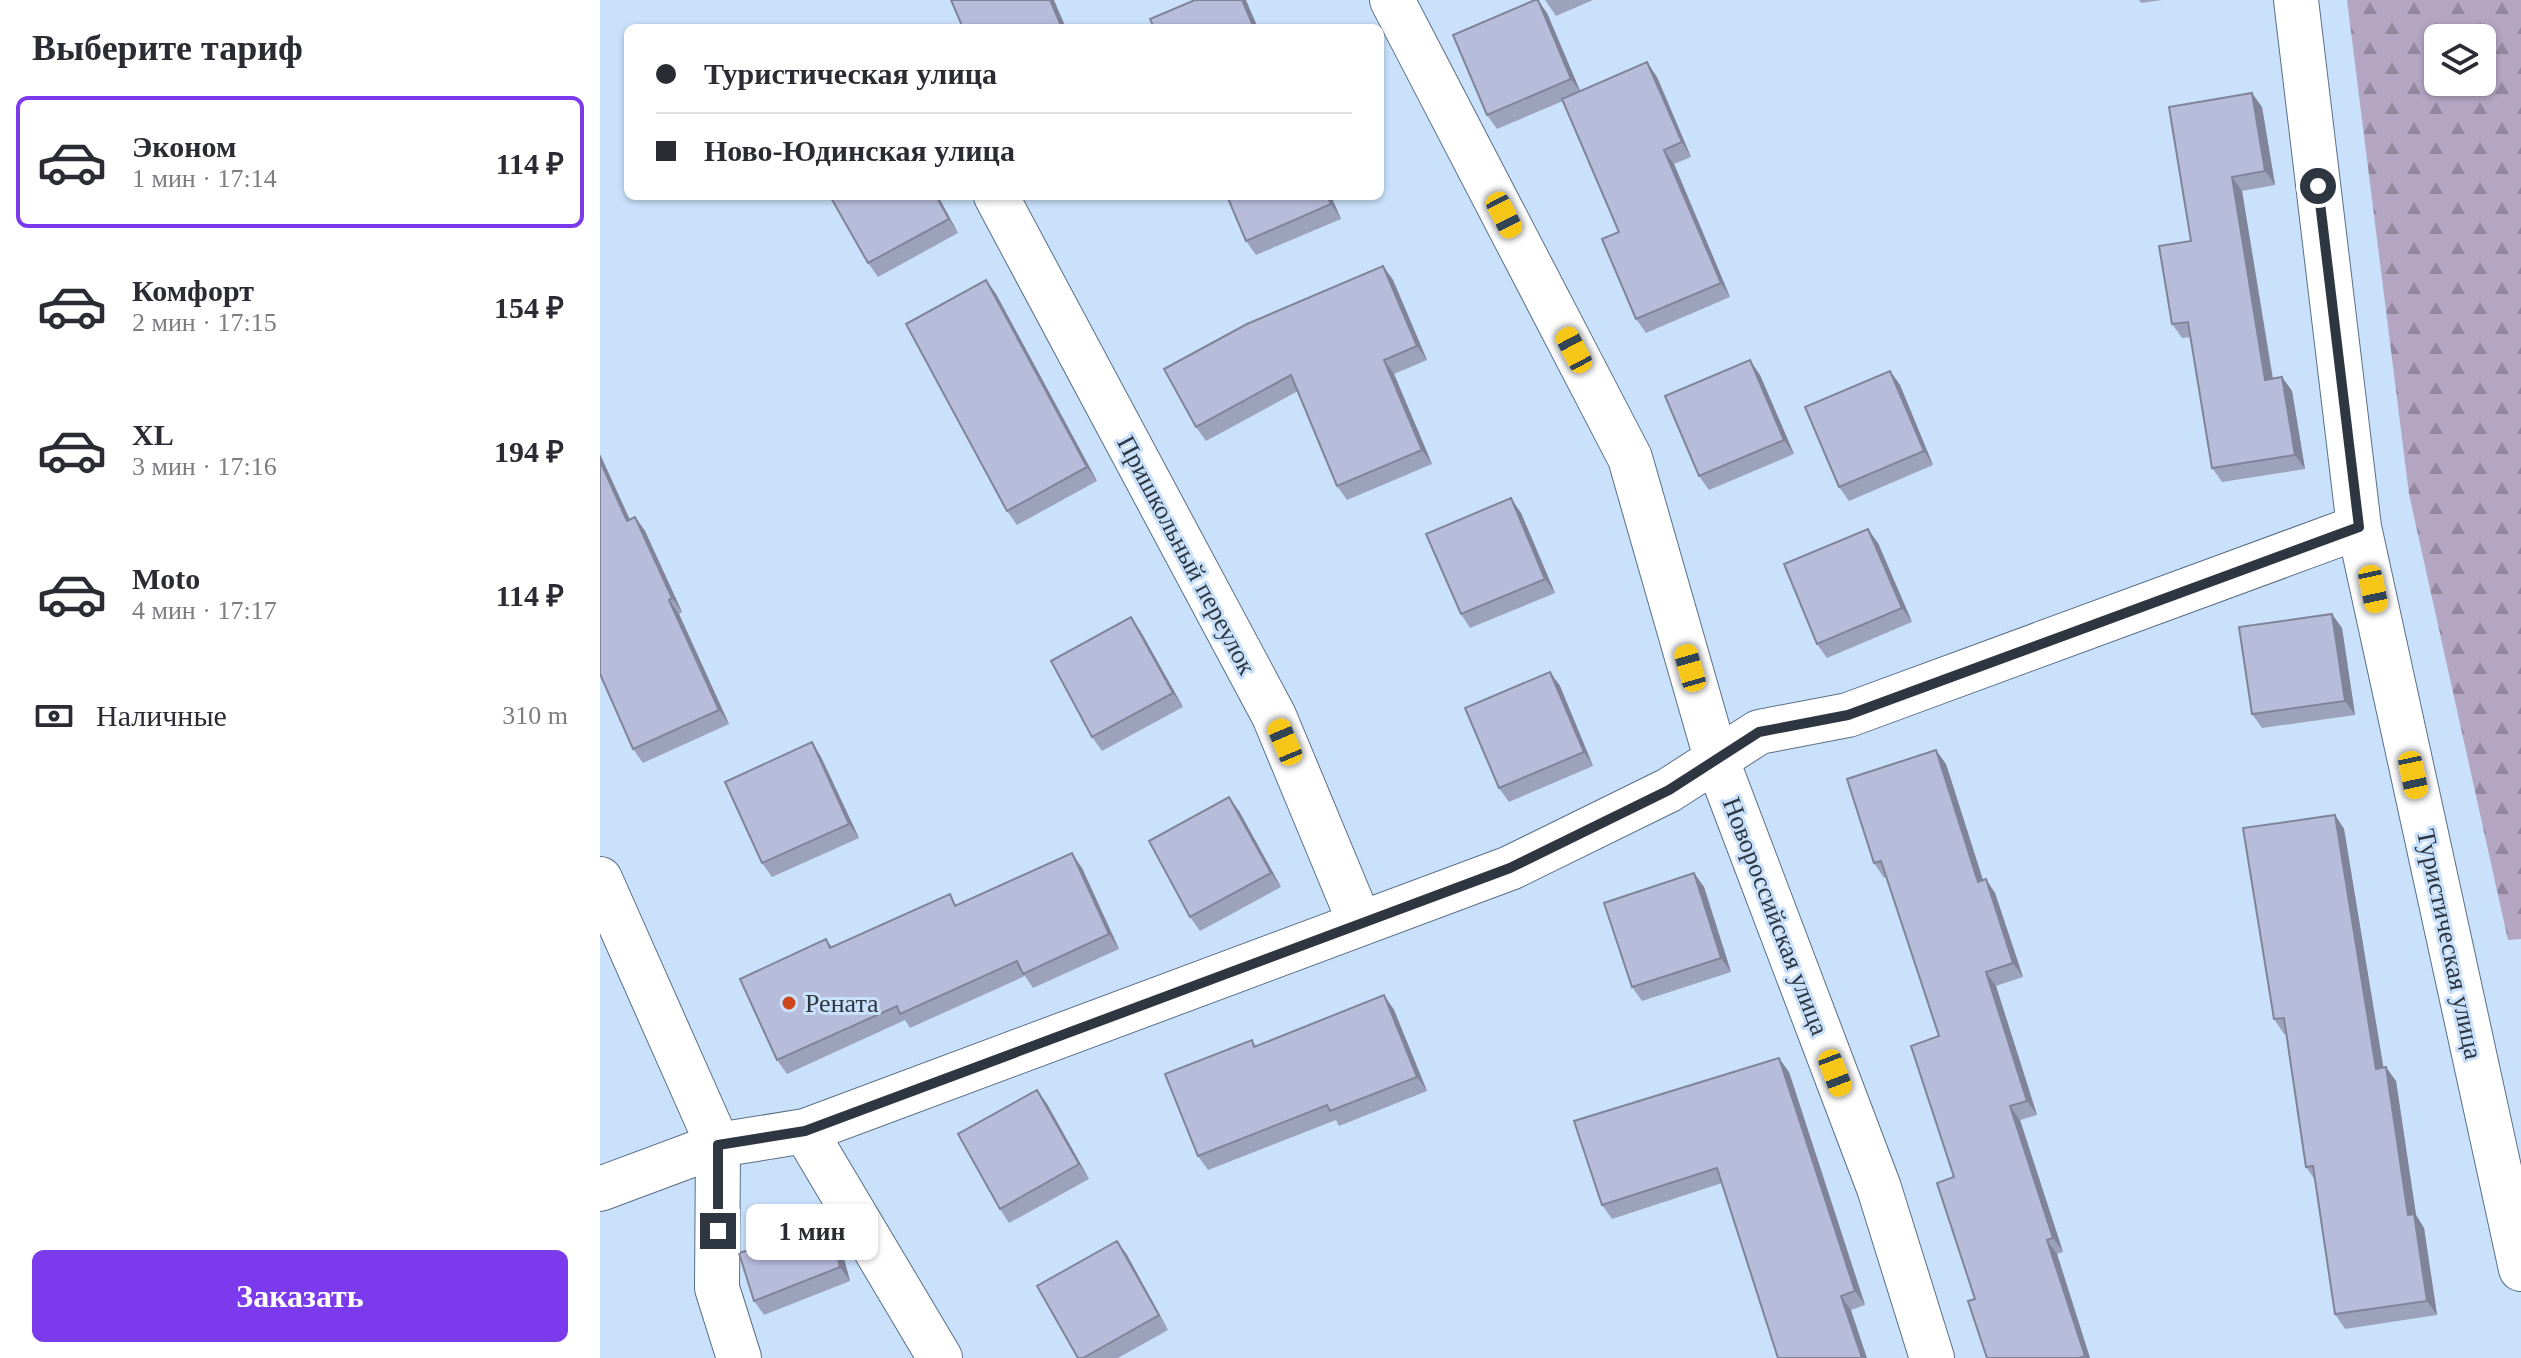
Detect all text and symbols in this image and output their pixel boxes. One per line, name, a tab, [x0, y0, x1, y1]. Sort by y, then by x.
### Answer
map controls	[2424, 24, 2496, 96]
button: layers	[2424, 24, 2496, 96]
text: Выберите тариф	[32, 28, 303, 68]
text: Туристическая улица	[704, 57, 997, 90]
icon: car	[36, 126, 108, 198]
text: Эконом	[132, 130, 236, 163]
text: Ново-Юдинская улица	[704, 134, 1015, 167]
text: 114 ₽	[496, 147, 564, 180]
text: 1 мин · 17:14	[132, 164, 277, 193]
route start	[2300, 168, 2336, 204]
car	[1482, 188, 1526, 242]
icon: car	[36, 270, 108, 342]
text: Комфорт	[132, 274, 254, 307]
text: 154 ₽	[494, 291, 564, 324]
text: 2 мин · 17:15	[132, 308, 277, 337]
car	[1552, 323, 1596, 377]
icon: car	[36, 414, 108, 486]
text: XL	[132, 418, 174, 451]
street label: Пришкольный переулок	[1111, 431, 1262, 680]
text: 194 ₽	[494, 435, 564, 468]
text: 3 мин · 17:16	[132, 452, 277, 481]
icon: car	[36, 558, 108, 630]
text: Moto	[132, 562, 200, 595]
car	[2356, 563, 2390, 615]
text: 114 ₽	[496, 579, 564, 612]
text: 4 мин · 17:17	[132, 596, 277, 625]
car	[1672, 642, 1708, 694]
icon: cash	[32, 694, 76, 738]
text: Наличные	[96, 699, 227, 732]
text: 310 m	[502, 701, 568, 730]
car	[1265, 715, 1305, 769]
car	[2396, 749, 2430, 801]
street label: Новороссийская улица	[1717, 793, 1834, 1040]
street label: Туристическая улица	[2411, 826, 2488, 1062]
place label: Рената	[805, 989, 879, 1018]
marker: Рената	[780, 994, 798, 1012]
car	[1815, 1046, 1855, 1100]
callout: 1 мин	[746, 1203, 878, 1259]
route end	[700, 1213, 736, 1249]
text: 1 мин	[778, 1217, 846, 1246]
button: Заказать	[32, 1250, 568, 1342]

